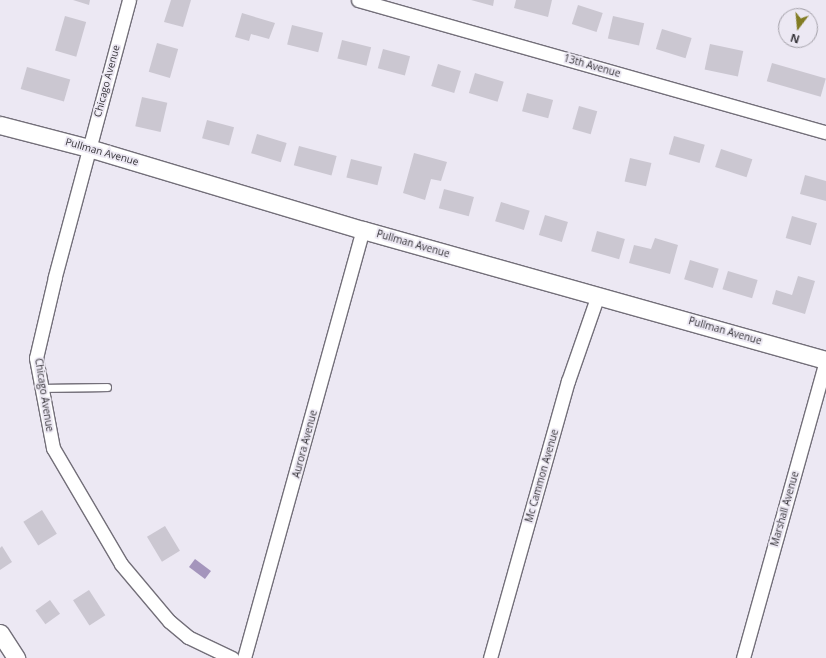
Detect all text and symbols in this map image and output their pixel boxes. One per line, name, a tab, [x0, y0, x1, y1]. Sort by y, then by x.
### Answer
north arrow	[778, 8, 818, 48]
text: N	[788, 31, 801, 48]
street label: Chicago Avenue	[92, 44, 122, 118]
street label: 13th Avenue	[562, 52, 622, 80]
street label: Pullman Avenue	[64, 136, 140, 168]
street label: Pullman Avenue	[375, 228, 451, 260]
street label: Pullman Avenue	[687, 315, 763, 347]
street label: Chicago Avenue	[32, 357, 56, 433]
street label: Aurora Avenue	[290, 409, 320, 479]
street label: Mc Cammon Avenue	[523, 428, 561, 524]
street label: Marshall Avenue	[769, 470, 801, 548]

